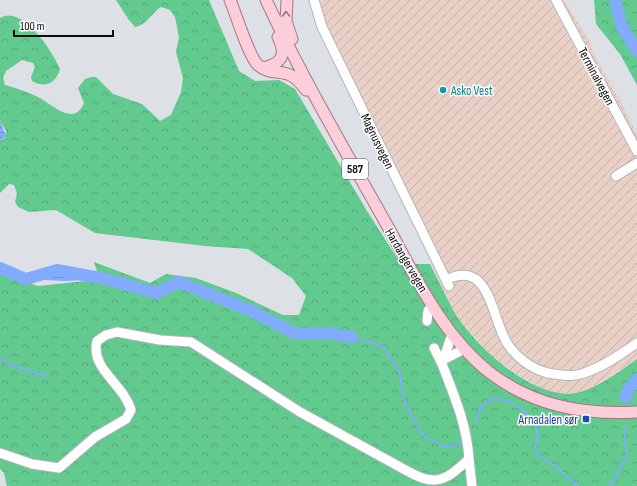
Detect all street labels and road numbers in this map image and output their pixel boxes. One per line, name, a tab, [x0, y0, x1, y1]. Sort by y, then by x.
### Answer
street label: Terminalvegen	[574, 45, 618, 108]
street label: Magnusvegen	[357, 111, 397, 172]
road number: 587	[342, 159, 368, 179]
street label: Hardangervegen	[381, 226, 431, 295]

